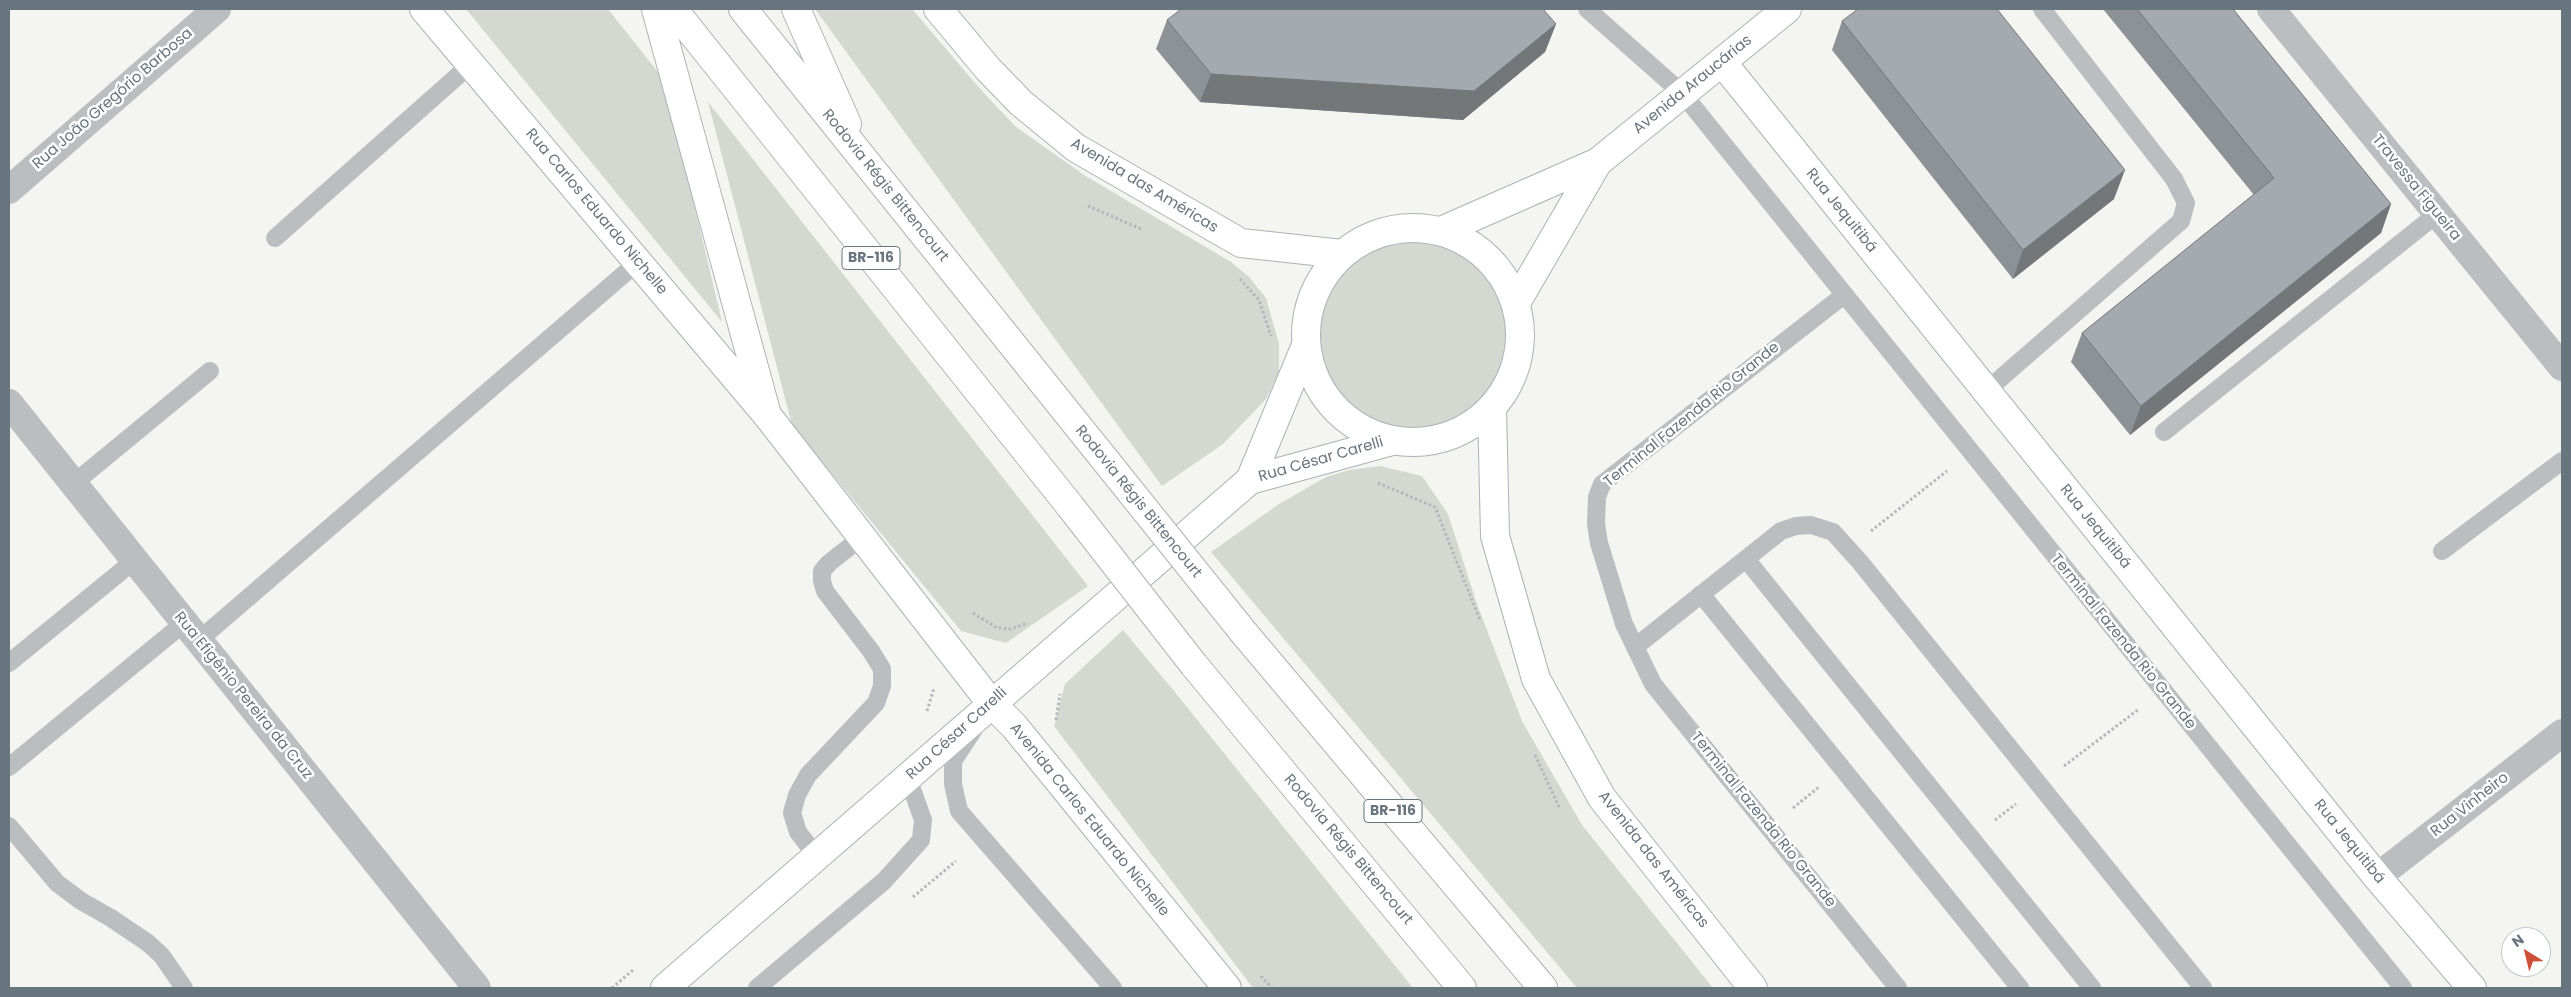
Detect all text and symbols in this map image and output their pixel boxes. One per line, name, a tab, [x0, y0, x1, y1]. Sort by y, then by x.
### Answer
street label: Rua João Gregório Barbosa	[29, 25, 197, 173]
street label: Avenida Araucárias	[1630, 32, 1756, 138]
street label: Rodovia Régis Bittencourt	[818, 106, 952, 266]
street label: Rua Carlos Eduardo Nichelle	[521, 125, 671, 299]
street label: Travessa Figueira	[2368, 131, 2464, 245]
street label: Avenida das Américas	[1067, 135, 1221, 237]
street label: Rua Jequitibá	[1802, 165, 1880, 257]
road number: BR-116	[842, 247, 900, 270]
street label: Terminal Fazenda Rio Grande	[1601, 339, 1783, 491]
street label: Rodovia Régis Bittencourt	[1071, 422, 1205, 582]
street label: Rua César Carelli	[1257, 434, 1385, 486]
street label: Rua Jequitibá	[2056, 481, 2134, 573]
street label: Terminal Fazenda Rio Grande	[2047, 551, 2199, 733]
street label: Rua Efigênio Pereira da Cruz	[170, 609, 316, 783]
street label: Rua César Carelli	[903, 684, 1011, 784]
street label: Avenida Carlos Eduardo Nichelle	[1005, 720, 1173, 920]
street label: Terminal Fazenda Rio Grande	[1687, 729, 1839, 911]
street label: Rua Vinheiro	[2427, 769, 2513, 841]
street label: Rodovia Régis Bittencourt	[1280, 771, 1416, 929]
street label: Avenida das Américas	[1594, 788, 1712, 932]
street label: Rua Jequitibá	[2310, 796, 2388, 888]
road number: BR-116	[1364, 799, 1422, 822]
north arrow	[2501, 927, 2551, 977]
text: N	[2508, 929, 2528, 952]

